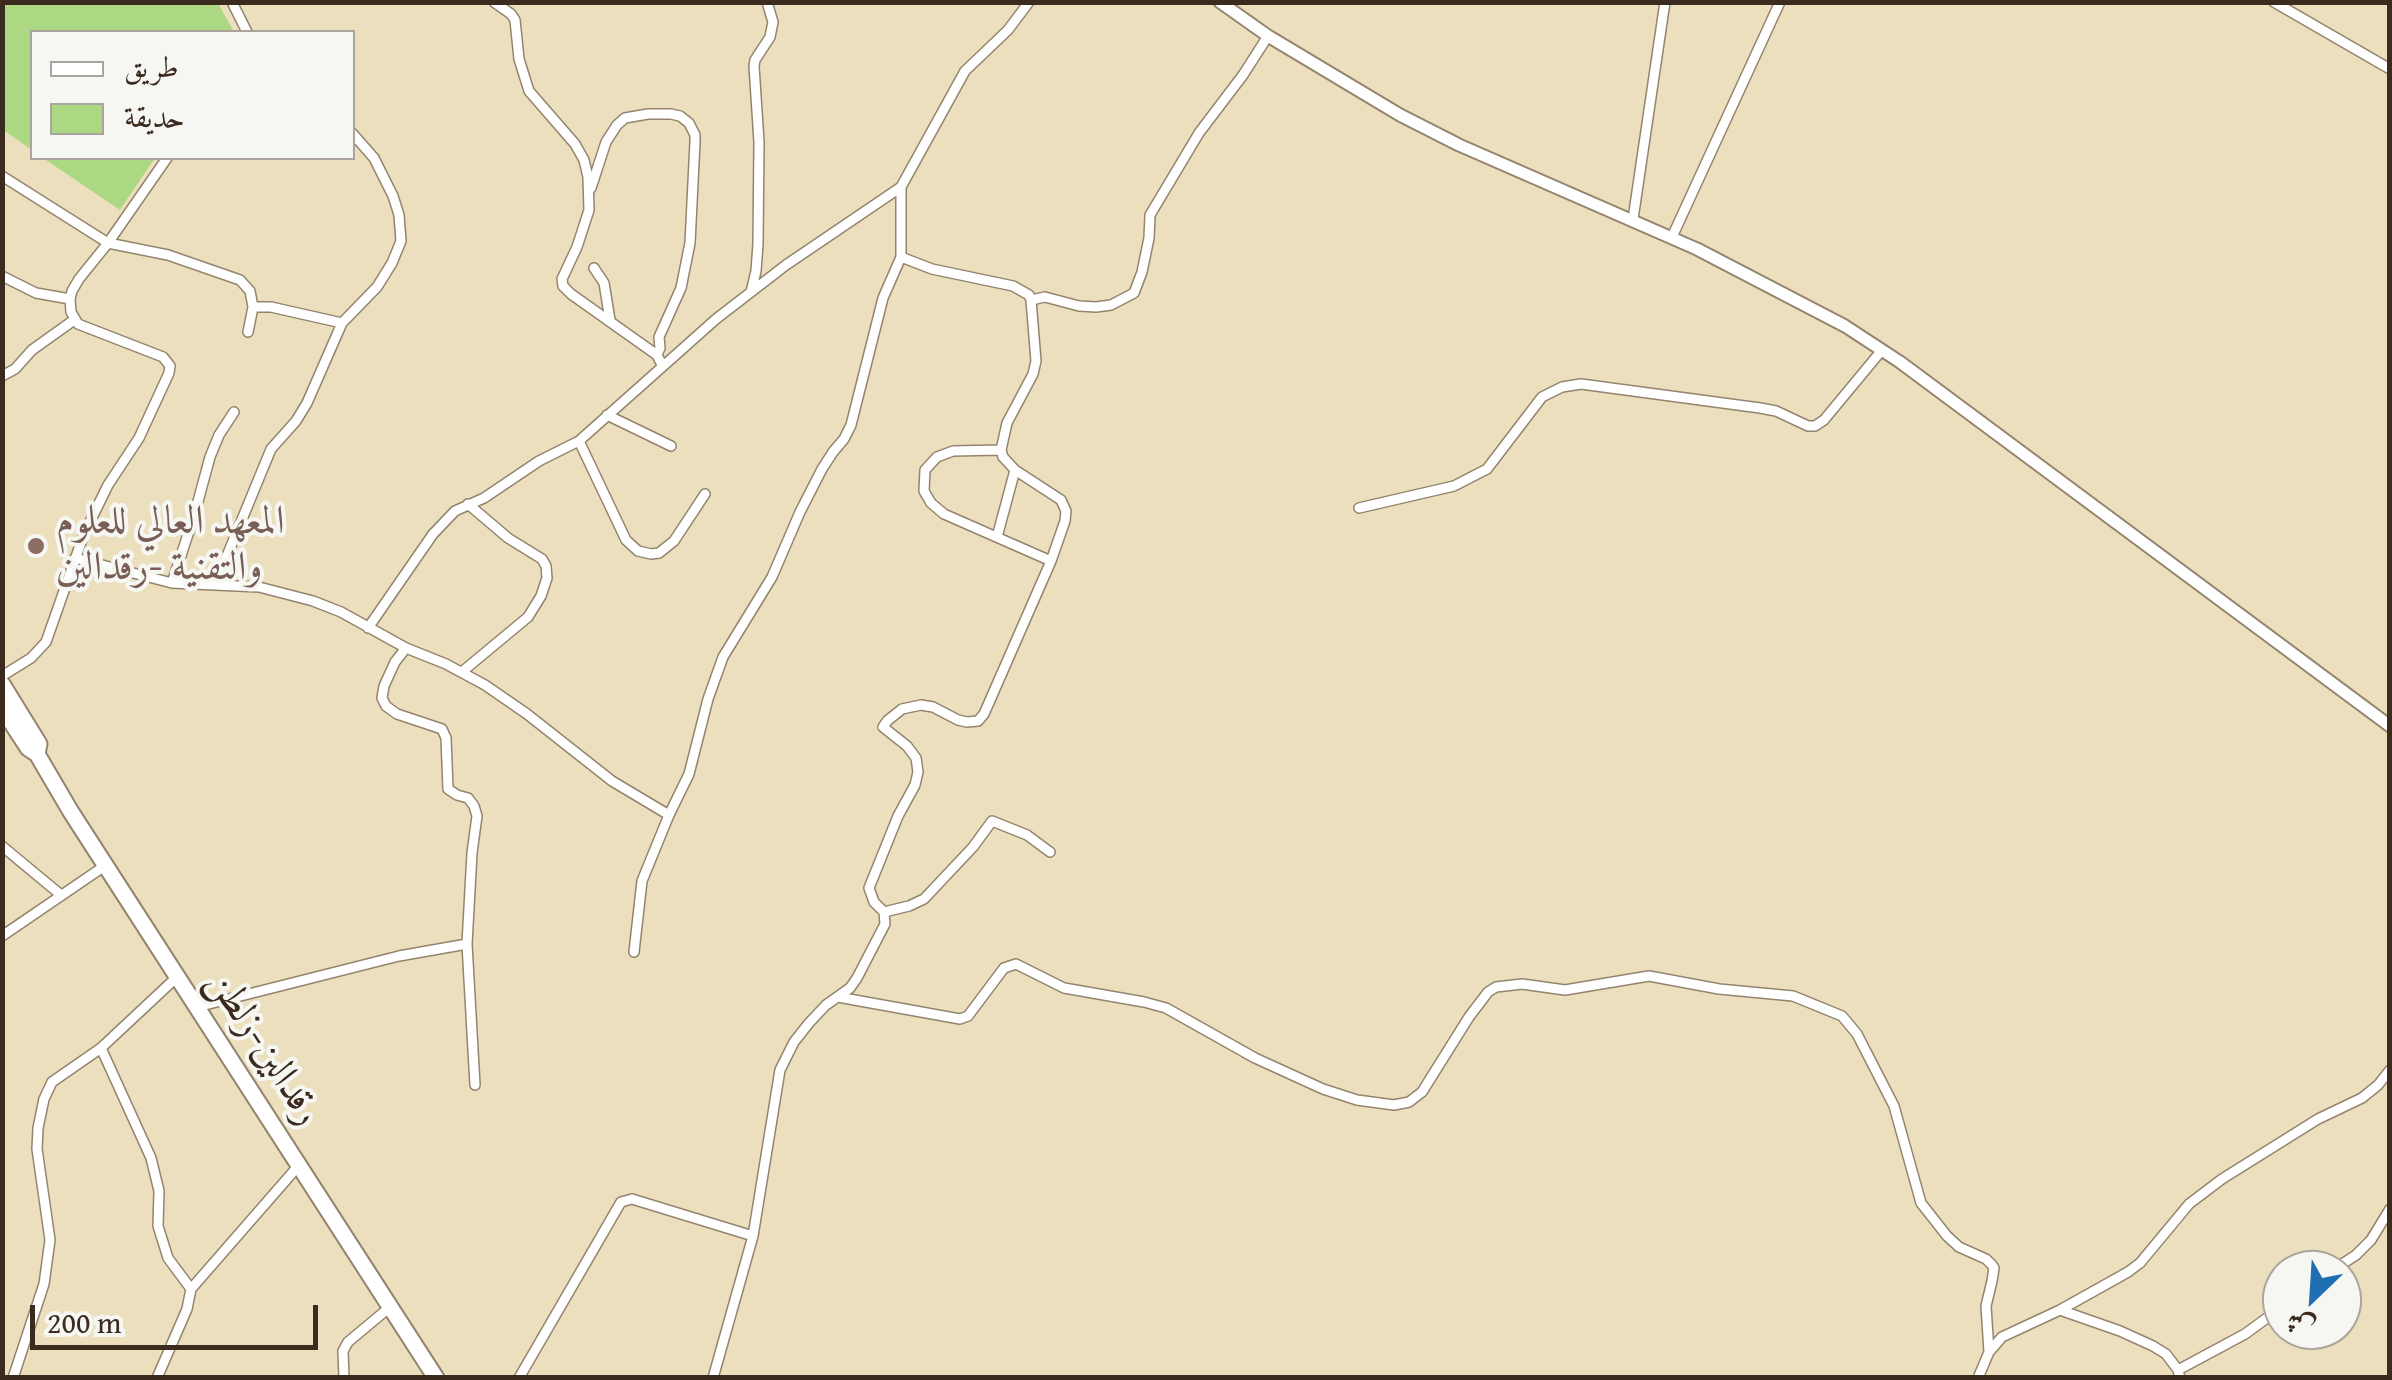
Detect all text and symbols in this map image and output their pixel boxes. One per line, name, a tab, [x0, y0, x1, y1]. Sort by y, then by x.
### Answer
legend	[30, 30, 355, 160]
text: طريق	[124, 44, 179, 88]
text: حديقة	[124, 94, 185, 138]
place label: المعهد العالي للعلوم والتقنية -رقدالين	[56, 499, 285, 593]
marker: المعهد العالي للعلوم والتقنية -رقدالين	[25, 535, 47, 557]
street label: رقدالين-زلطن	[195, 961, 331, 1135]
north arrow	[2262, 1250, 2362, 1350]
scale bar	[35, 1285, 322, 1347]
text: 200 m	[47, 1300, 121, 1344]
text: ش	[2279, 1301, 2321, 1350]

